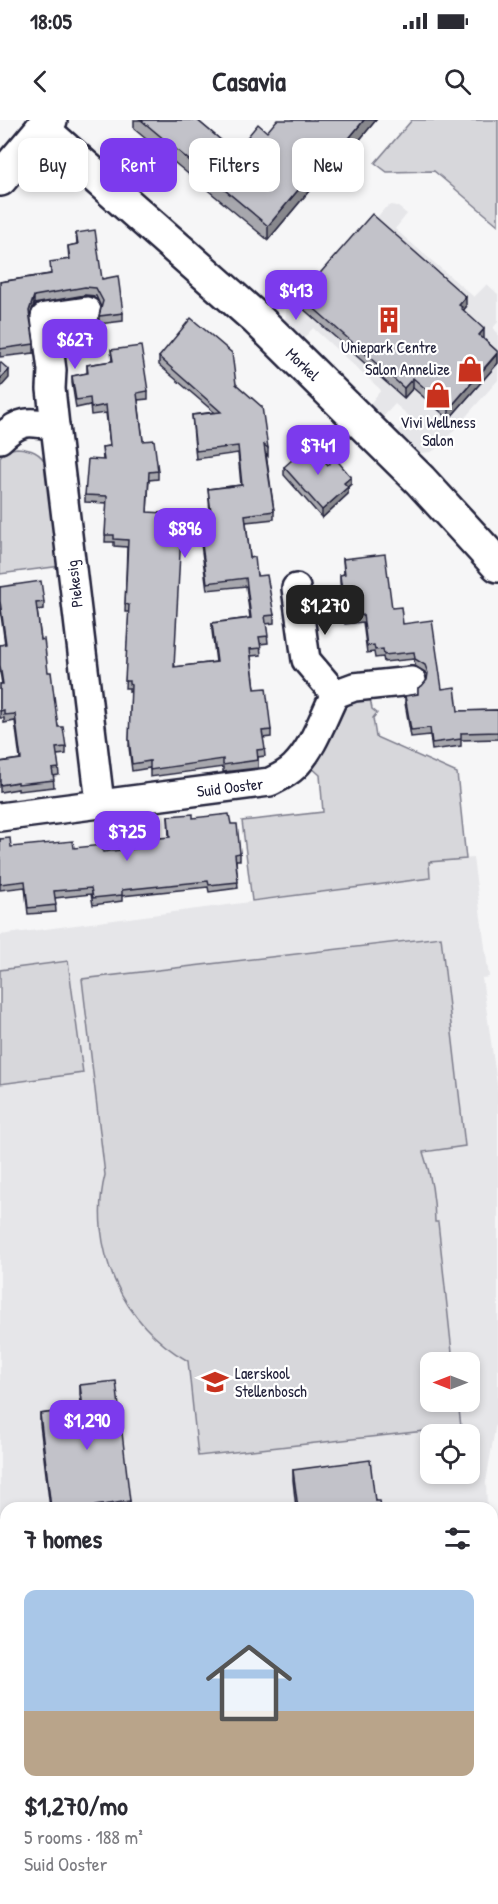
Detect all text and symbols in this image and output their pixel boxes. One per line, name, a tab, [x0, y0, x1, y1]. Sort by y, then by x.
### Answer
text: 18:05	[30, 6, 72, 36]
text: Casavia	[212, 63, 286, 99]
icon: back	[24, 65, 57, 98]
icon: search	[441, 65, 474, 98]
chip: Buy	[18, 138, 88, 192]
chip: Rent	[100, 138, 177, 192]
chip: Filters	[189, 138, 280, 192]
chip: New	[292, 138, 364, 192]
pin: $413	[260, 270, 332, 321]
text: $413	[279, 276, 313, 303]
building icon: Uniepark Centre	[374, 305, 404, 335]
pin: $627	[39, 319, 111, 370]
text: $627	[56, 325, 94, 352]
place label: Uniepark Centre	[341, 336, 438, 358]
street label: Morkel	[281, 342, 325, 386]
shop icon: Salon Annelize	[455, 354, 485, 384]
place label: Salon Annelize	[365, 358, 451, 380]
shop icon: Vivi Wellness Salon	[423, 380, 453, 410]
place label: Vivi Wellness Salon	[400, 411, 476, 451]
pin: $741	[282, 425, 354, 476]
text: $741	[301, 431, 335, 458]
pin: $896	[149, 508, 221, 559]
text: $896	[168, 514, 202, 541]
street label: Piekesig	[60, 559, 88, 609]
pin: $1,270	[276, 585, 374, 636]
text: $1,270	[300, 591, 350, 618]
street label: Suid Ooster	[196, 772, 264, 802]
pin: $725	[91, 811, 163, 862]
text: $725	[108, 817, 146, 844]
north arrow	[420, 1352, 480, 1412]
map controls	[420, 1352, 480, 1484]
place label: Laerskool Stellenbosch	[235, 1362, 307, 1402]
school or university icon: Laerskool Stellenbosch	[200, 1367, 230, 1397]
pin: $1,290	[38, 1400, 136, 1451]
text: $1,290	[63, 1406, 111, 1433]
button: locate	[420, 1424, 480, 1484]
text: 7 homes	[24, 1521, 102, 1556]
icon: filters	[441, 1522, 474, 1555]
icon: home	[195, 1629, 303, 1737]
text: $1,270/mo	[24, 1788, 128, 1823]
text: 5 rooms · 188 m²	[24, 1823, 143, 1850]
text: Suid Ooster	[24, 1850, 107, 1877]

